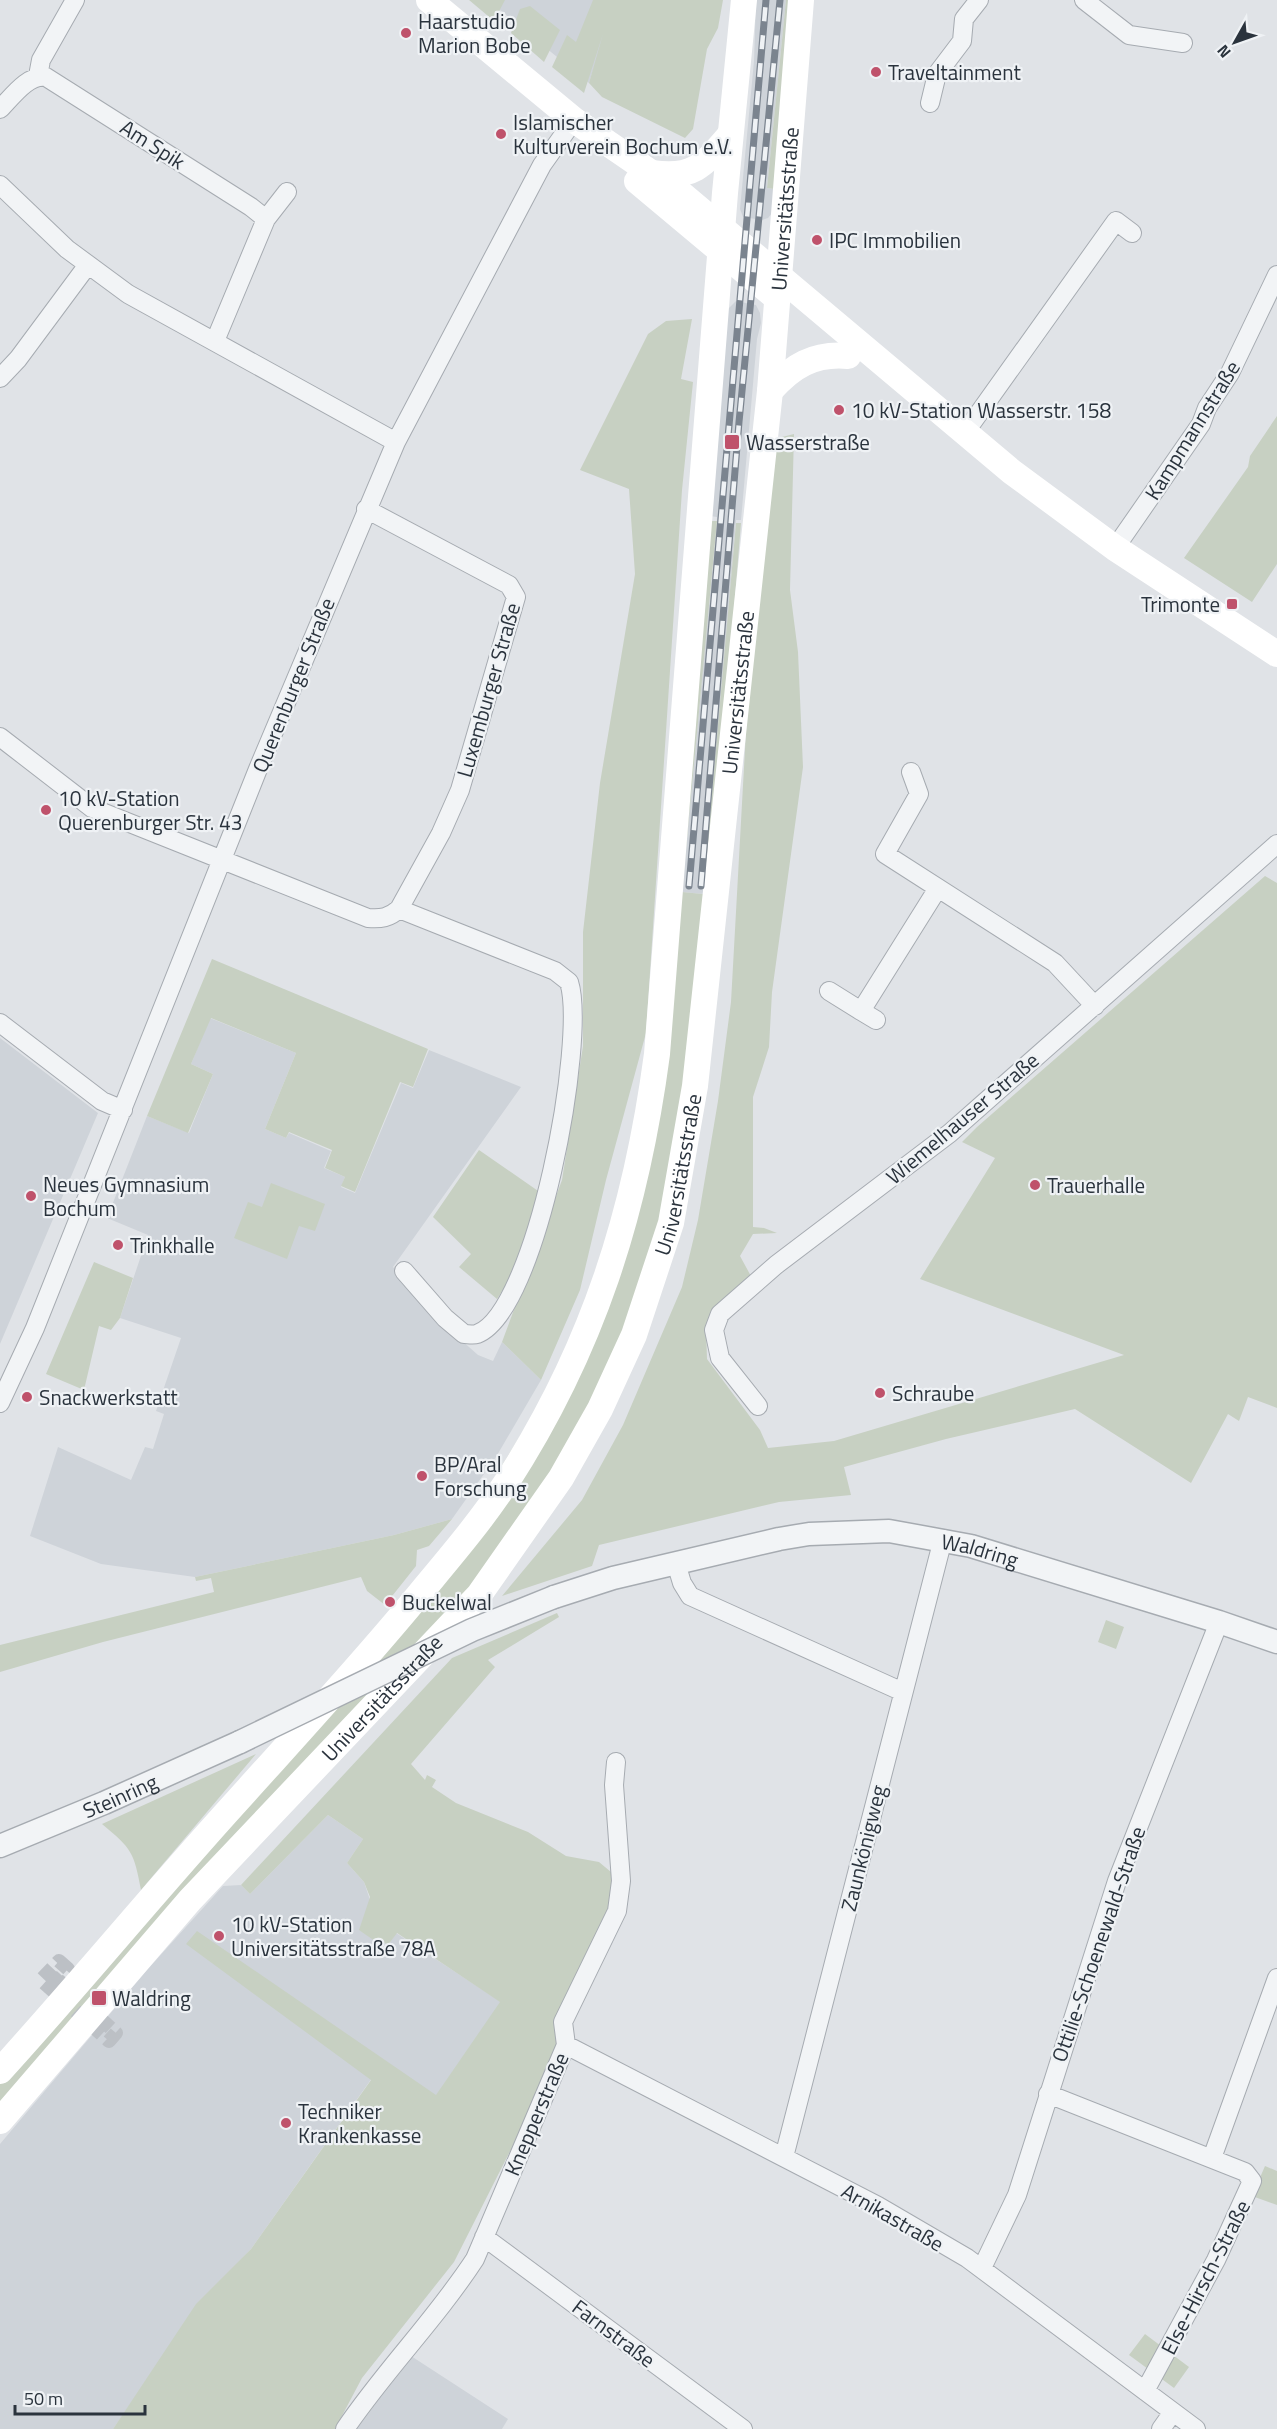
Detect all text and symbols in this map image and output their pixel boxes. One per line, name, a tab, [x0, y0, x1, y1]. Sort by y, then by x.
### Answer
place label: Haarstudio Marion Bobe	[418, 5, 531, 61]
north arrow	[1205, 12, 1265, 72]
marker: Haarstudio Marion Bobe	[399, 26, 413, 40]
text: N	[1211, 40, 1236, 64]
place label: Traveltainment	[888, 56, 1021, 88]
marker: Traveltainment	[869, 65, 883, 79]
place label: Islamischer Kulturverein Bochum e.V.	[513, 106, 733, 162]
street label: Am Spik	[114, 111, 192, 177]
street label: Universitätsstraße	[762, 126, 807, 292]
marker: Islamischer Kulturverein Bochum e.V.	[494, 127, 508, 141]
place label: IPC Immobilien	[829, 224, 961, 256]
marker: IPC Immobilien	[810, 233, 824, 247]
street label: Kampmannstraße	[1136, 354, 1248, 506]
place label: 10 kV-Station Wasserstr. 158	[851, 394, 1111, 426]
marker: 10 kV-Station Wasserstr. 158	[832, 403, 846, 417]
place label: Wasserstraße	[746, 426, 870, 458]
marker: Wasserstraße	[723, 433, 741, 451]
place label: Trimonte	[1141, 588, 1220, 620]
street label: Querenburger Straße	[243, 593, 343, 777]
marker: Trimonte	[1225, 597, 1239, 611]
street label: Luxemburger Straße	[448, 599, 528, 781]
street label: Universitätsstraße	[713, 609, 762, 776]
place label: 10 kV-Station Querenburger Str. 43	[58, 782, 243, 838]
marker: 10 kV-Station Querenburger Str. 43	[39, 803, 53, 817]
street label: Wiemelhauser Straße	[879, 1044, 1045, 1192]
street label: Universitätsstraße	[645, 1091, 709, 1260]
place label: Neues Gymnasium Bochum	[43, 1168, 209, 1224]
place label: Trauerhalle	[1047, 1169, 1145, 1201]
marker: Trauerhalle	[1028, 1178, 1042, 1192]
marker: Neues Gymnasium Bochum	[24, 1189, 38, 1203]
place label: Trinkhalle	[130, 1229, 215, 1261]
marker: Trinkhalle	[111, 1238, 125, 1252]
place label: Schraube	[892, 1377, 974, 1409]
place label: Snackwerkstatt	[39, 1381, 178, 1413]
marker: Schraube	[873, 1386, 887, 1400]
marker: Snackwerkstatt	[20, 1390, 34, 1404]
place label: BP/Aral Forschung	[434, 1448, 527, 1504]
marker: BP/Aral Forschung	[415, 1469, 429, 1483]
street label: Waldring	[939, 1525, 1023, 1576]
place label: Buckelwal	[402, 1586, 492, 1618]
marker: Buckelwal	[383, 1595, 397, 1609]
street label: Universitätsstraße	[313, 1627, 450, 1768]
street label: Steinring	[77, 1765, 163, 1826]
street label: Zaunkönigweg	[832, 1781, 894, 1914]
street label: Ottilie-Schoenewald-Straße	[1043, 1822, 1153, 2066]
place label: 10 kV-Station Universitätsstraße 78A	[231, 1908, 436, 1964]
marker: 10 kV-Station Universitätsstraße 78A	[212, 1929, 226, 1943]
place label: Waldring	[112, 1982, 191, 2014]
marker: Waldring	[90, 1989, 108, 2007]
street label: Knepperstraße	[496, 2047, 576, 2181]
place label: Techniker Krankenkasse	[298, 2095, 421, 2151]
marker: Techniker Krankenkasse	[279, 2116, 293, 2130]
street label: Arnikastraße	[836, 2175, 950, 2259]
street label: Else-Hirsch-Straße	[1152, 2194, 1258, 2360]
street label: Farnstraße	[566, 2291, 662, 2375]
scale bar	[15, 2378, 146, 2416]
text: 50 m	[24, 2385, 63, 2412]

